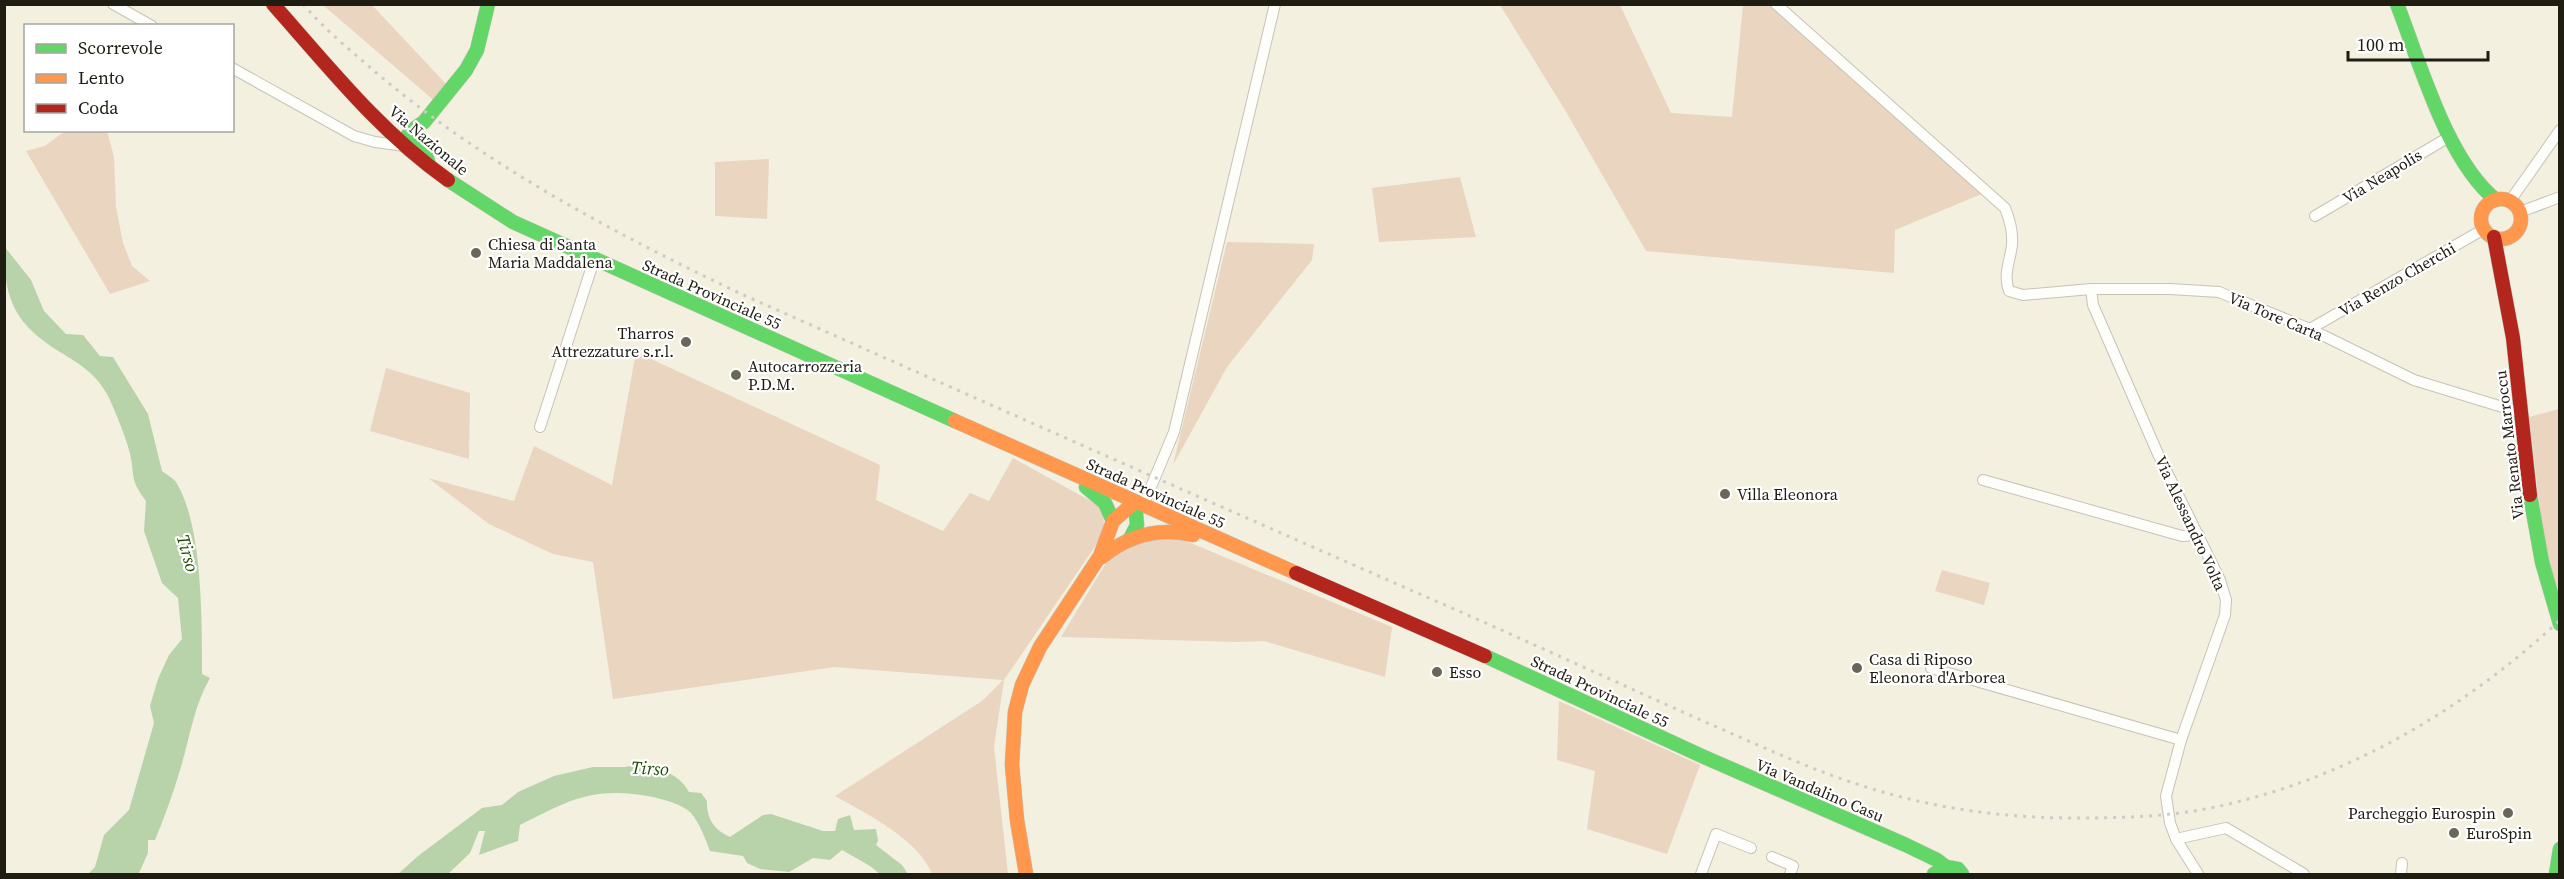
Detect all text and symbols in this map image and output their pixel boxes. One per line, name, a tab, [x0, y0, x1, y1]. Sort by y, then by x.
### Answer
legend	[24, 24, 234, 132]
scale bar	[2348, 24, 2488, 62]
text: 100 m	[2357, 32, 2404, 57]
text: Scorrevole	[78, 35, 163, 60]
text: Lento	[78, 65, 125, 90]
text: Coda	[78, 95, 119, 120]
street label: Via Nazionale	[384, 100, 474, 180]
street label: Via Neapolis	[2338, 144, 2426, 208]
place label: Chiesa di Santa Maria Maddalena	[488, 233, 614, 273]
street label: Via Renzo Cherchi	[2335, 237, 2460, 321]
marker: Chiesa di Santa Maria Maddalena	[469, 246, 483, 260]
street label: Strada Provinciale 55	[639, 254, 785, 334]
street label: Via Tore Carta	[2225, 286, 2328, 346]
place label: Tharros Attrezzature s.r.l.	[552, 322, 674, 362]
marker: Tharros Attrezzature s.r.l.	[679, 335, 693, 349]
place label: Autocarrozzeria P.D.M.	[748, 355, 863, 395]
marker: Autocarrozzeria P.D.M.	[729, 368, 743, 382]
street label: Via Renato Marroccu	[2489, 369, 2529, 521]
street label: Via Alessandro Volta	[2150, 452, 2232, 595]
street label: Strada Provinciale 55	[1083, 453, 1229, 533]
place label: Villa Eleonora	[1737, 483, 1839, 505]
marker: Villa Eleonora	[1718, 487, 1732, 501]
water label: Tirso	[171, 531, 205, 575]
place label: Casa di Riposo Eleonora d'Arborea	[1869, 648, 2006, 688]
street label: Strada Provinciale 55	[1528, 649, 1672, 733]
place label: Esso	[1449, 661, 1482, 683]
marker: Casa di Riposo Eleonora d'Arborea	[1850, 661, 1864, 675]
marker: Esso	[1430, 665, 1444, 679]
street label: Via Vandalino Casu	[1753, 753, 1887, 827]
water label: Tirso	[630, 755, 670, 781]
place label: Parcheggio Eurospin	[2348, 802, 2496, 824]
marker: Parcheggio Eurospin	[2501, 806, 2515, 820]
place label: EuroSpin	[2466, 822, 2532, 844]
marker: EuroSpin	[2447, 826, 2461, 840]

